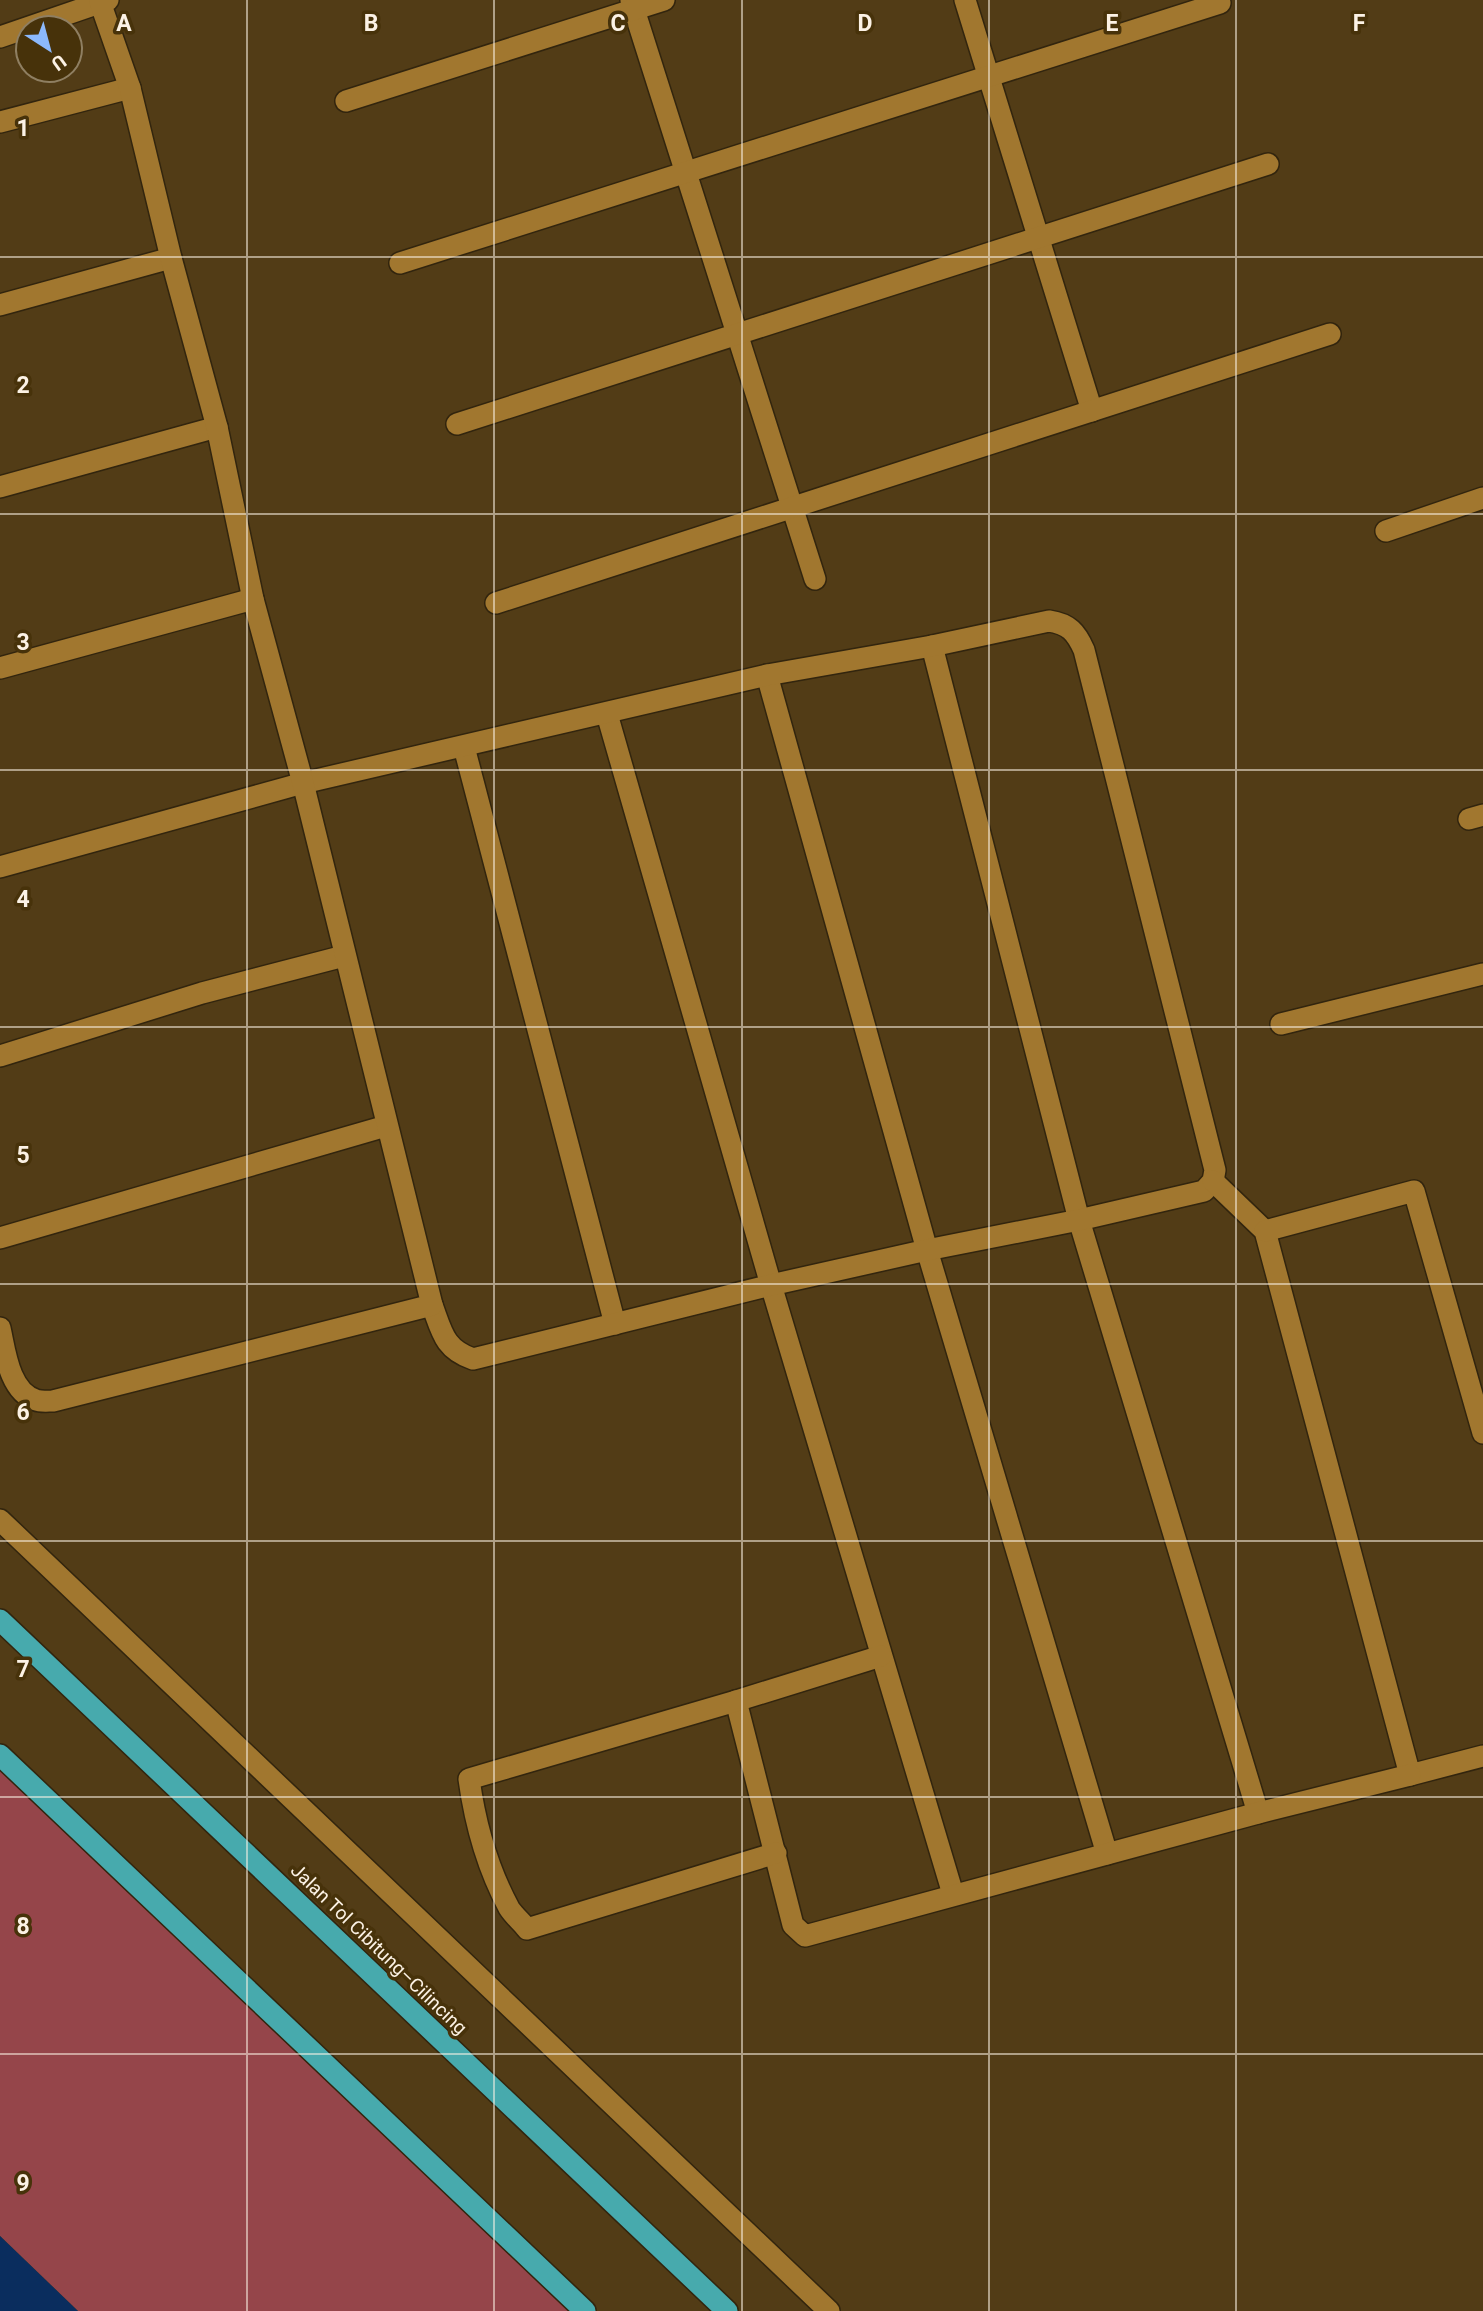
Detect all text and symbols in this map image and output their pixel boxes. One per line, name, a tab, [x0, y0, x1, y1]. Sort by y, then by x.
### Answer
text: A	[116, 10, 132, 37]
text: B	[364, 10, 378, 37]
text: C	[610, 10, 626, 37]
text: D	[858, 10, 872, 37]
text: E	[1106, 10, 1119, 37]
text: F	[1353, 10, 1366, 37]
north arrow	[14, 14, 84, 84]
text: U	[47, 49, 71, 75]
text: 1	[16, 115, 30, 142]
text: 2	[16, 372, 30, 399]
text: 3	[16, 629, 30, 656]
text: 4	[16, 886, 30, 913]
text: 5	[16, 1142, 30, 1169]
text: 6	[16, 1399, 30, 1426]
text: 7	[16, 1656, 30, 1683]
street label: Jalan Tol Cibitung–Cilincing	[286, 1859, 472, 2039]
text: 8	[16, 1913, 30, 1940]
text: 9	[16, 2170, 30, 2197]

